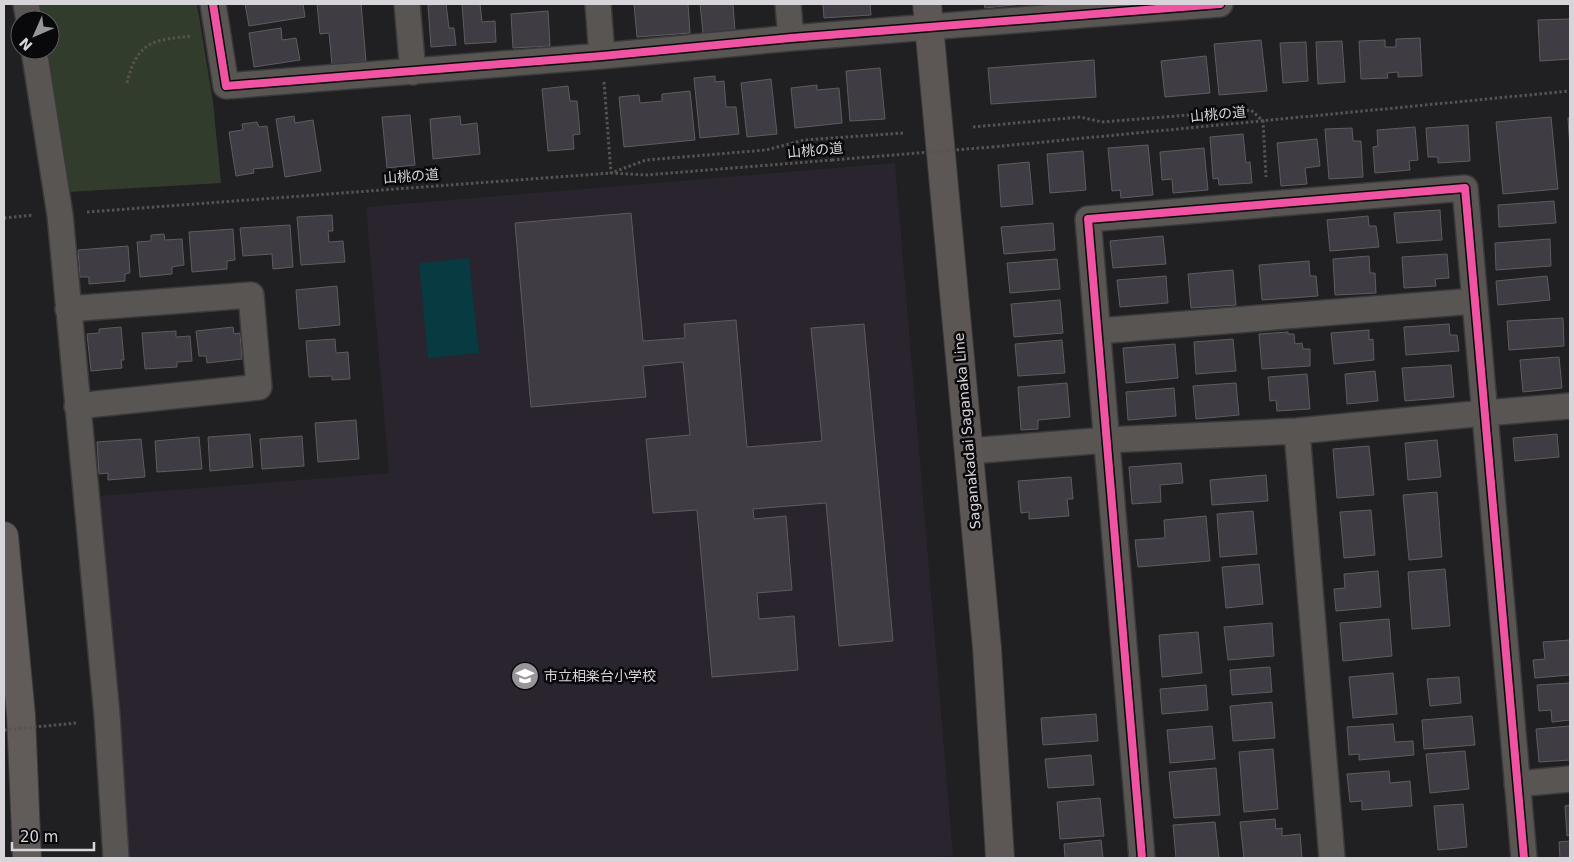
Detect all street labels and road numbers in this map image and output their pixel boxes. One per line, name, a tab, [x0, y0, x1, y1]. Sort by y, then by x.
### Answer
street label: 山桃の道	[1189, 104, 1247, 124]
street label: 山桃の道	[786, 140, 844, 160]
street label: 山桃の道	[383, 166, 439, 186]
street label: Saganakadai Saganaka Line	[950, 332, 984, 530]

